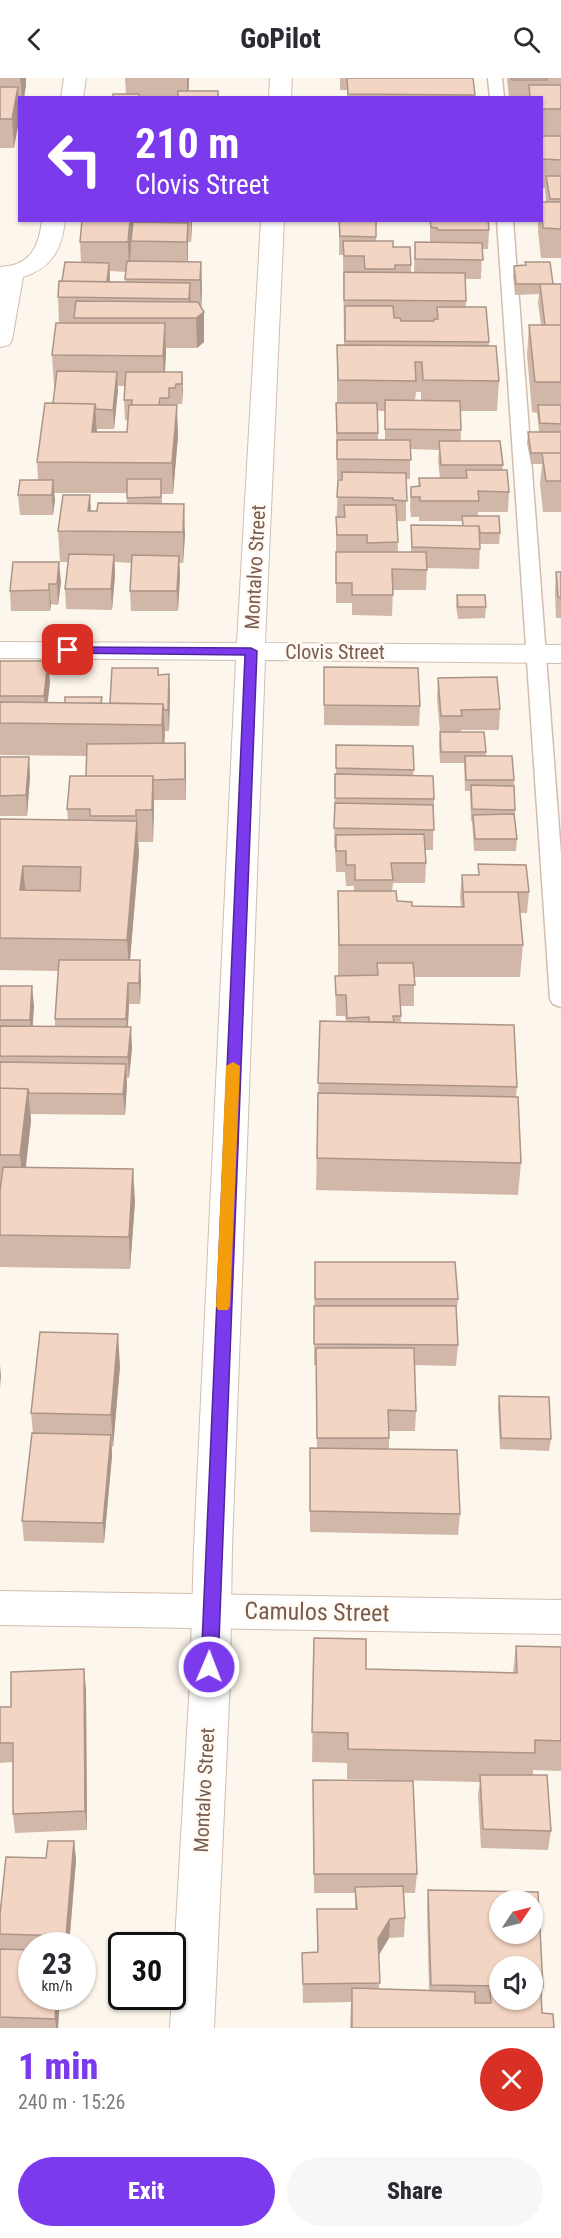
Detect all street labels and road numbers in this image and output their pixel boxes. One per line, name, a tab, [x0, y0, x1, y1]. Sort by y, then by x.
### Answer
street label: Montalvo Street	[240, 504, 270, 630]
street label: Clovis Street	[285, 640, 385, 664]
street label: Camulos Street	[244, 1597, 390, 1627]
street label: Montalvo Street	[189, 1727, 219, 1853]

